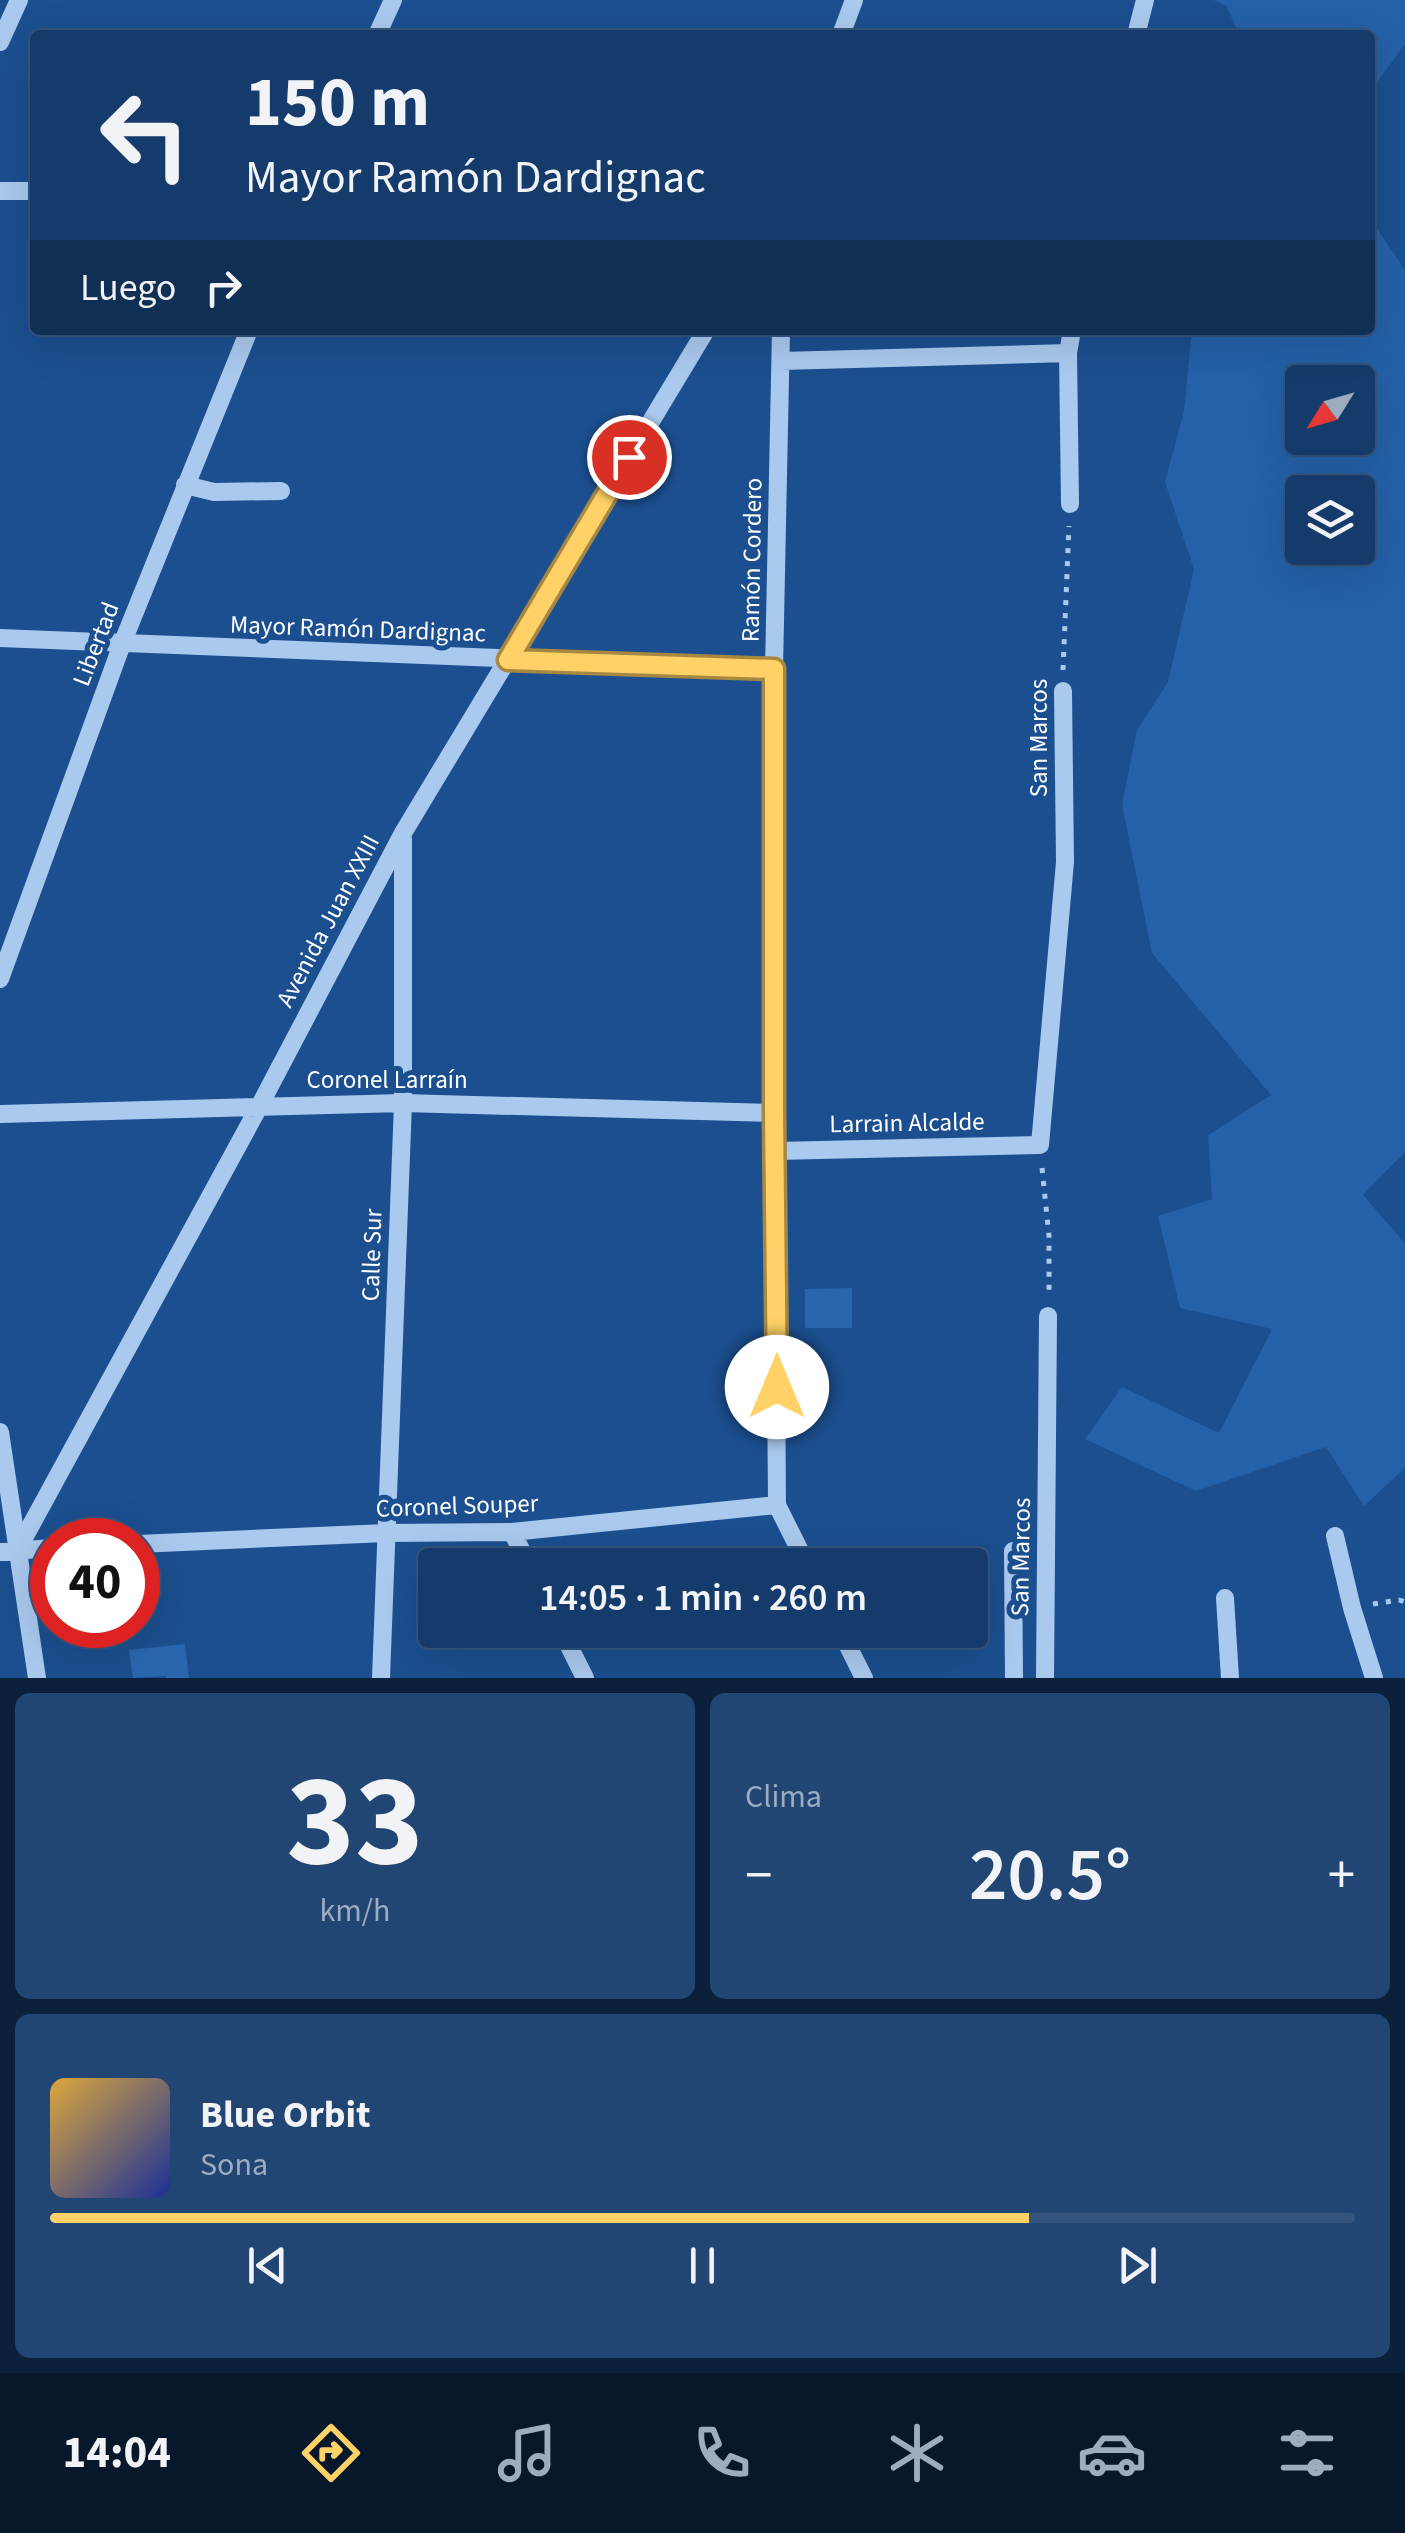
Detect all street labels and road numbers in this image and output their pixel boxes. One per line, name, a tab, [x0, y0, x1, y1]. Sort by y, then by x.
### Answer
street label: Ramón Cordero	[733, 478, 771, 642]
street label: Libertad	[64, 597, 128, 691]
street label: Mayor Ramón Dardignac	[229, 607, 487, 651]
street label: San Marcos	[1021, 679, 1057, 797]
street label: Avenida Juan XXIII	[267, 828, 389, 1014]
street label: Coronel Larraín	[306, 1062, 468, 1098]
street label: Larrain Alcalde	[829, 1104, 985, 1142]
street label: Calle Sur	[352, 1208, 392, 1302]
street label: Coronel Souper	[375, 1485, 539, 1527]
street label: San Marcos	[1002, 1497, 1040, 1617]

